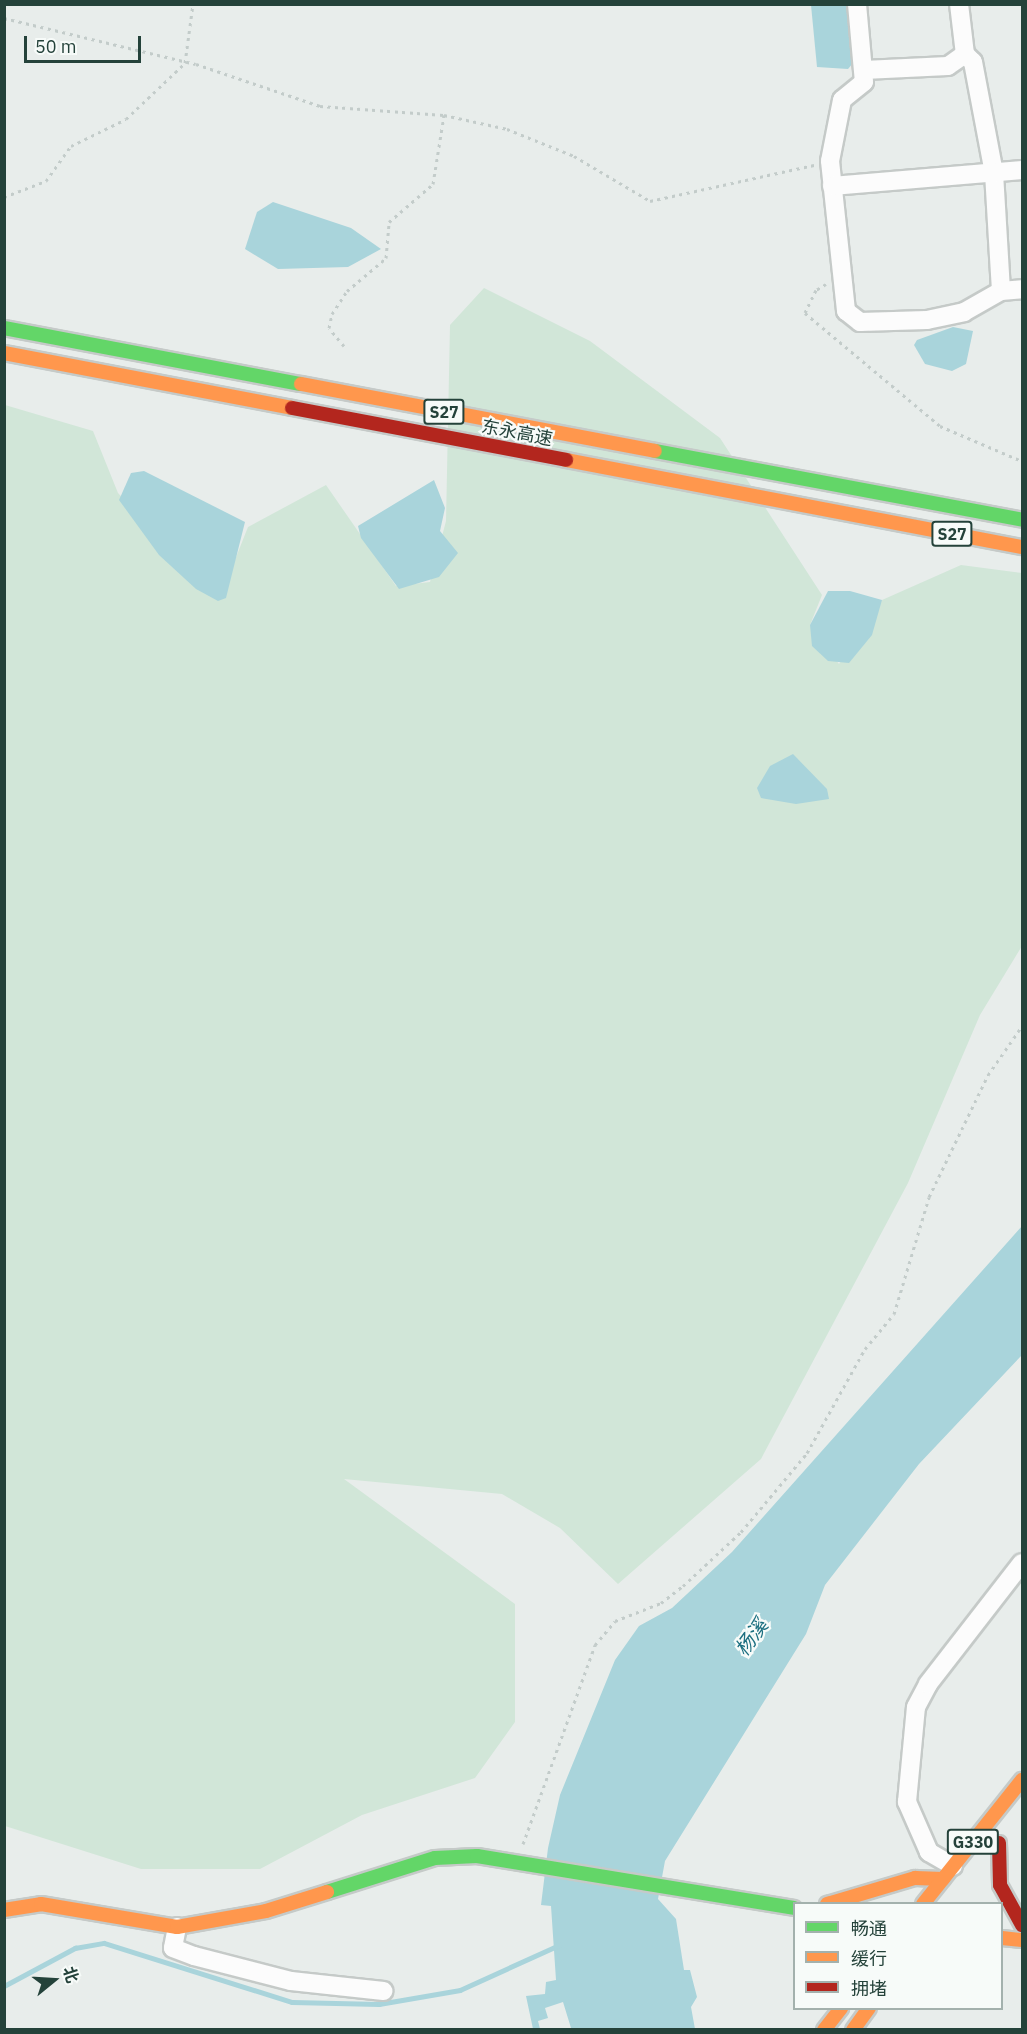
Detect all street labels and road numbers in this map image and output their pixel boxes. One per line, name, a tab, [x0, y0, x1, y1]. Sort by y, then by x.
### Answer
road number: S27	[423, 399, 465, 425]
street label: 东永高速	[480, 416, 554, 450]
road number: S27	[931, 521, 973, 547]
road number: G330	[946, 1829, 1000, 1855]

